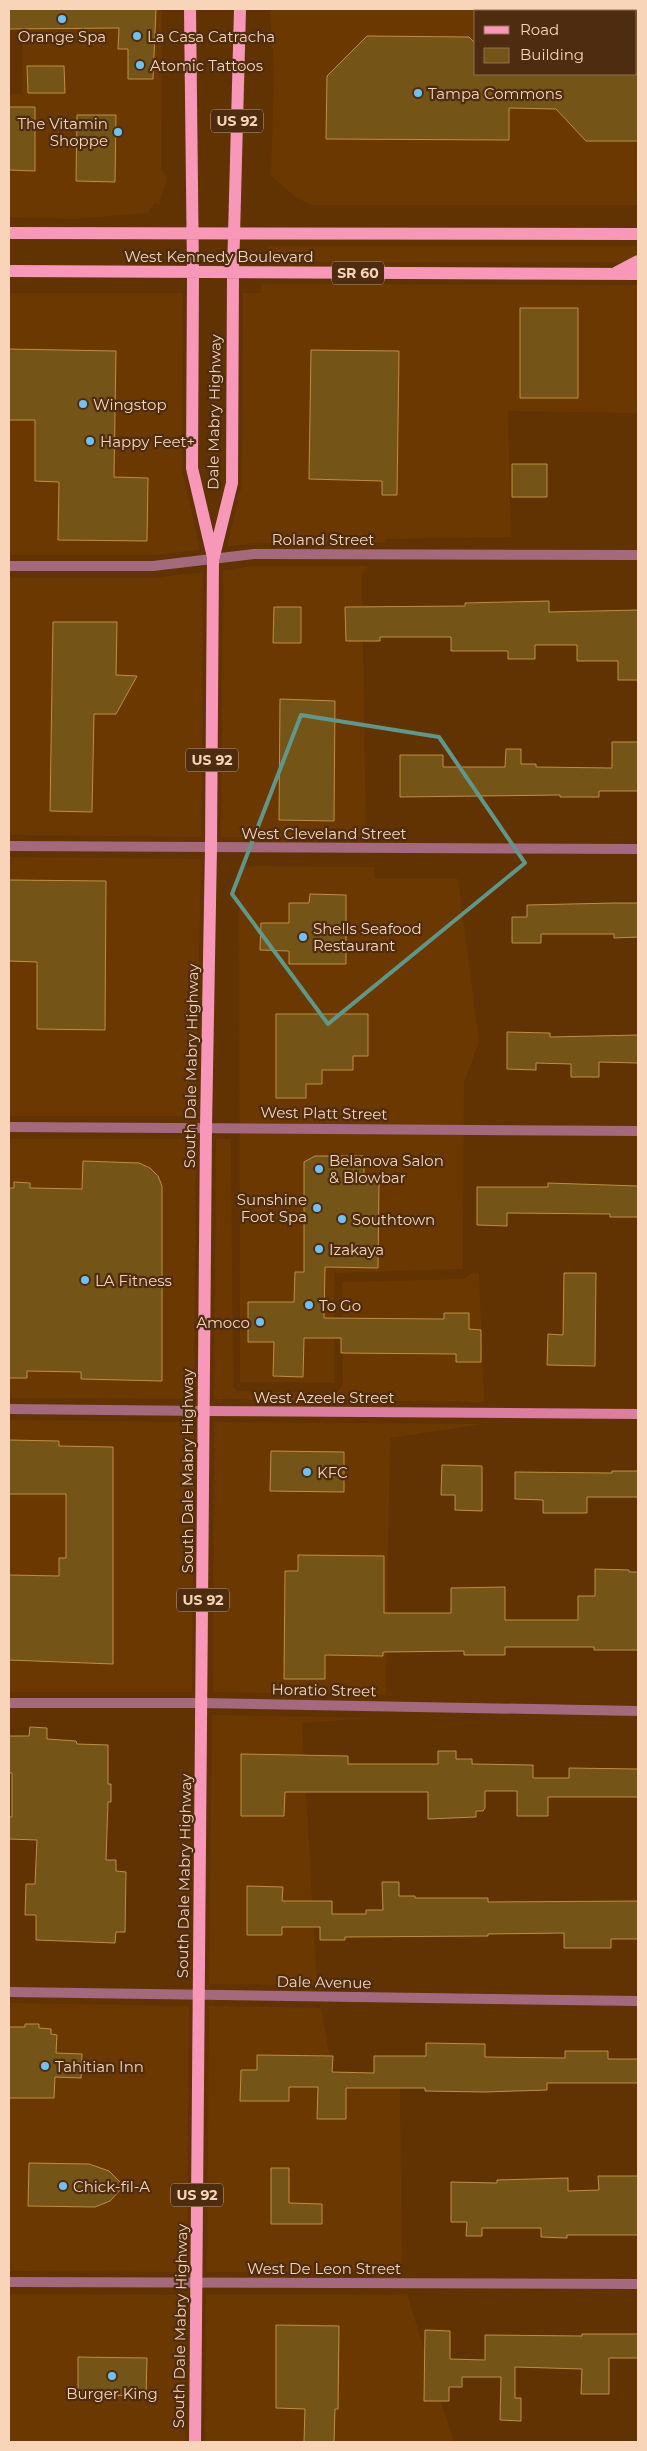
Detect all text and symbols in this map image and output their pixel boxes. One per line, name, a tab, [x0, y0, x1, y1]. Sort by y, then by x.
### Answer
legend	[474, 10, 637, 75]
marker: Orange Spa	[56, 13, 68, 25]
text: Road	[520, 20, 559, 39]
place label: Orange Spa	[18, 27, 106, 46]
place label: La Casa Catracha	[147, 27, 275, 46]
marker: La Casa Catracha	[131, 30, 143, 42]
text: Building	[520, 45, 584, 64]
place label: Atomic Tattoos	[150, 56, 263, 75]
marker: Atomic Tattoos	[134, 59, 146, 71]
place label: Tampa Commons	[428, 84, 562, 103]
marker: Tampa Commons	[412, 87, 424, 99]
road number: US 92	[211, 110, 263, 132]
place label: The Vitamin Shoppe	[17, 114, 108, 150]
marker: The Vitamin Shoppe	[112, 126, 124, 138]
street label: West Kennedy Boulevard	[124, 247, 314, 266]
road number: SR 60	[332, 262, 384, 284]
street label: Dale Mabry Highway	[203, 333, 225, 490]
place label: Wingstop	[93, 395, 167, 414]
marker: Wingstop	[77, 398, 89, 410]
place label: Happy Feet+	[100, 432, 195, 451]
marker: Happy Feet+	[84, 435, 96, 447]
street label: Roland Street	[272, 530, 374, 549]
road number: US 92	[186, 748, 238, 772]
street label: West Cleveland Street	[241, 824, 407, 843]
place label: Shells Seafood Restaurant	[313, 919, 422, 955]
marker: Shells Seafood Restaurant	[297, 931, 309, 943]
street label: South Dale Mabry Highway	[180, 963, 202, 1168]
street label: West Platt Street	[260, 1102, 388, 1124]
place label: Belanova Salon & Blowbar	[329, 1151, 444, 1187]
marker: Belanova Salon & Blowbar	[313, 1163, 325, 1175]
place label: Sunshine Foot Spa	[237, 1190, 307, 1226]
marker: Sunshine Foot Spa	[311, 1202, 323, 1214]
place label: Southtown	[352, 1210, 435, 1229]
marker: Southtown	[336, 1213, 348, 1225]
place label: Izakaya	[329, 1240, 384, 1259]
marker: Izakaya	[313, 1243, 325, 1255]
place label: LA Fitness	[95, 1271, 172, 1290]
marker: LA Fitness	[79, 1274, 91, 1286]
place label: To Go	[319, 1296, 361, 1315]
marker: To Go	[303, 1299, 315, 1311]
place label: Amoco	[196, 1313, 250, 1332]
marker: Amoco	[254, 1316, 266, 1328]
street label: South Dale Mabry Highway	[178, 1368, 197, 1573]
street label: West Azeele Street	[253, 1388, 395, 1407]
place label: KFC	[317, 1463, 348, 1482]
marker: KFC	[301, 1466, 313, 1478]
road number: US 92	[177, 1588, 229, 1612]
street label: Horatio Street	[272, 1680, 376, 1700]
street label: South Dale Mabry Highway	[173, 1773, 195, 1978]
street label: Dale Avenue	[276, 1972, 372, 1992]
place label: Tahitian Inn	[55, 2057, 144, 2076]
marker: Tahitian Inn	[39, 2060, 51, 2072]
place label: Chick-fil-A	[73, 2177, 150, 2196]
marker: Chick-fil-A	[57, 2180, 69, 2192]
road number: US 92	[171, 2184, 223, 2206]
street label: South Dale Mabry Highway	[169, 2223, 191, 2428]
street label: West De Leon Street	[247, 2259, 401, 2278]
marker: Burger King	[106, 2370, 118, 2382]
place label: Burger King	[66, 2384, 158, 2403]

